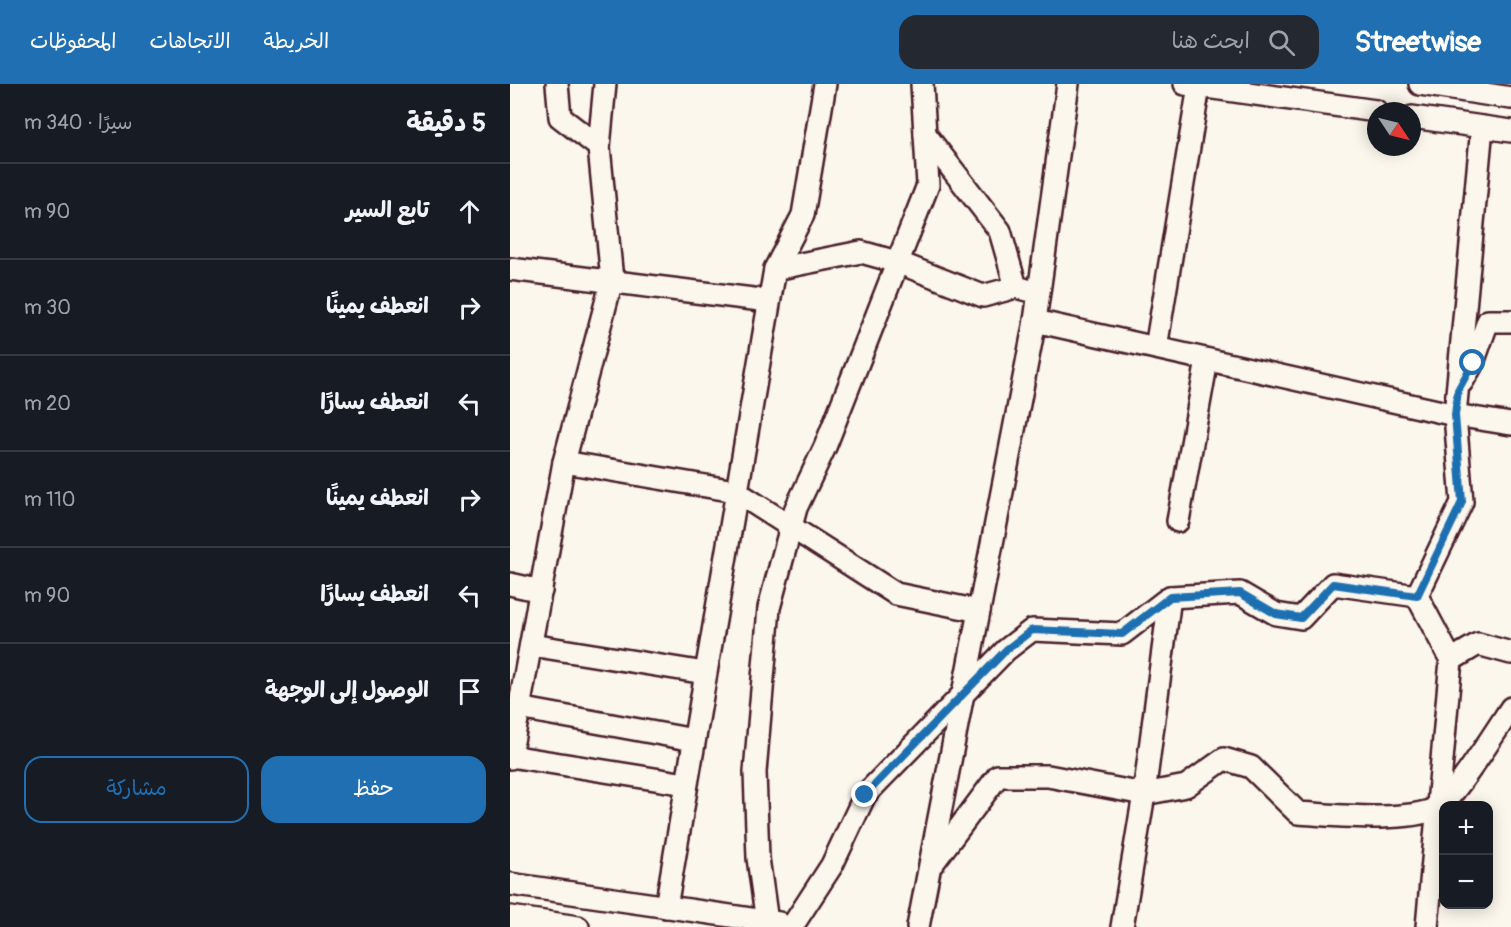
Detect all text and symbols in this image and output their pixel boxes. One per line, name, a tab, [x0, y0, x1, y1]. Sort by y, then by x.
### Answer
search box	[899, 15, 1319, 69]
text: Streetwise	[1355, 25, 1481, 60]
icon: search	[1265, 26, 1298, 59]
text: ابحث هنا	[1172, 27, 1250, 55]
text: المحفوظات	[30, 28, 116, 55]
text: الاتجاهات	[149, 28, 231, 55]
text: الخريطة	[264, 28, 329, 55]
north arrow	[1367, 102, 1421, 156]
text: 5 دقيقة	[406, 107, 486, 139]
text: سيرًا · 340 m	[24, 110, 132, 135]
icon: ahead	[453, 195, 486, 228]
text: تابع السير	[346, 196, 429, 224]
text: 90 m	[24, 199, 70, 224]
icon: right	[453, 291, 486, 324]
text: انعطف يمينًا	[326, 292, 429, 320]
text: 30 m	[24, 295, 71, 320]
route start	[1459, 349, 1485, 375]
icon: left	[453, 387, 486, 420]
text: انعطف يسارًا	[320, 388, 429, 416]
text: 20 m	[24, 391, 71, 416]
icon: right	[453, 483, 486, 516]
text: انعطف يمينًا	[326, 484, 429, 512]
text: 110 m	[24, 487, 75, 512]
icon: left	[453, 579, 486, 612]
text: انعطف يسارًا	[320, 580, 429, 608]
text: 90 m	[24, 583, 70, 608]
icon: arrive	[453, 675, 486, 708]
text: الوصول إلى الوجهة	[265, 676, 429, 704]
button: مشاركة	[24, 756, 249, 823]
button: حفظ	[261, 756, 486, 823]
route end	[851, 781, 877, 807]
map controls	[1439, 801, 1493, 909]
button: +	[1439, 801, 1493, 855]
button: −	[1439, 855, 1493, 909]

